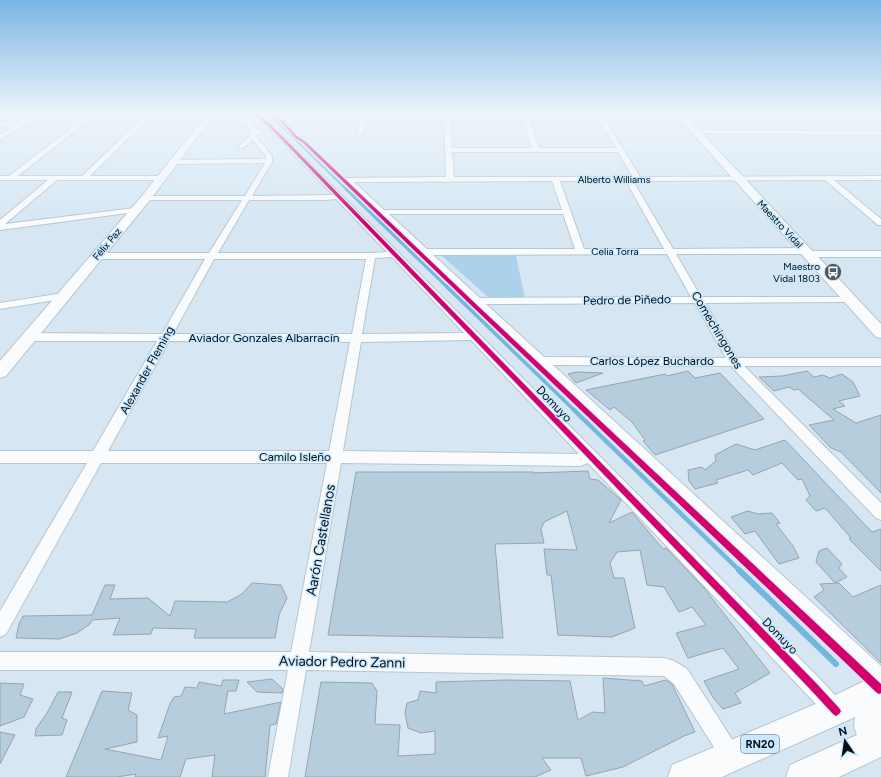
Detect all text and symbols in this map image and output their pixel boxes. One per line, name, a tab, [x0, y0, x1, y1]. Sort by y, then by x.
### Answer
street label: Alberto Williams	[578, 173, 651, 186]
street label: Maestro Vidal	[754, 197, 806, 251]
street label: Félix Paz	[90, 225, 124, 263]
street label: Celia Torra	[591, 245, 639, 258]
place label: Maestro Vidal 1803	[773, 260, 820, 285]
bus stop icon: Maestro Vidal 1803	[823, 262, 843, 282]
street label: Comechingones	[688, 289, 746, 372]
street label: Pedro de Piñedo	[583, 292, 671, 308]
street label: Alexander Fleming	[117, 323, 177, 417]
street label: Aviador Gonzales Albarracín	[189, 331, 340, 345]
street label: Carlos López Buchardo	[590, 354, 714, 368]
street label: Domuyo	[533, 383, 575, 425]
street label: Camilo Isleño	[259, 450, 331, 464]
street label: Aarón Castellanos	[303, 483, 339, 597]
street label: Domuyo	[759, 615, 801, 657]
street label: Aviador Pedro Zanni	[279, 652, 405, 672]
north arrow	[825, 721, 865, 761]
text: N	[837, 724, 848, 739]
road number: RN20	[741, 735, 779, 753]

